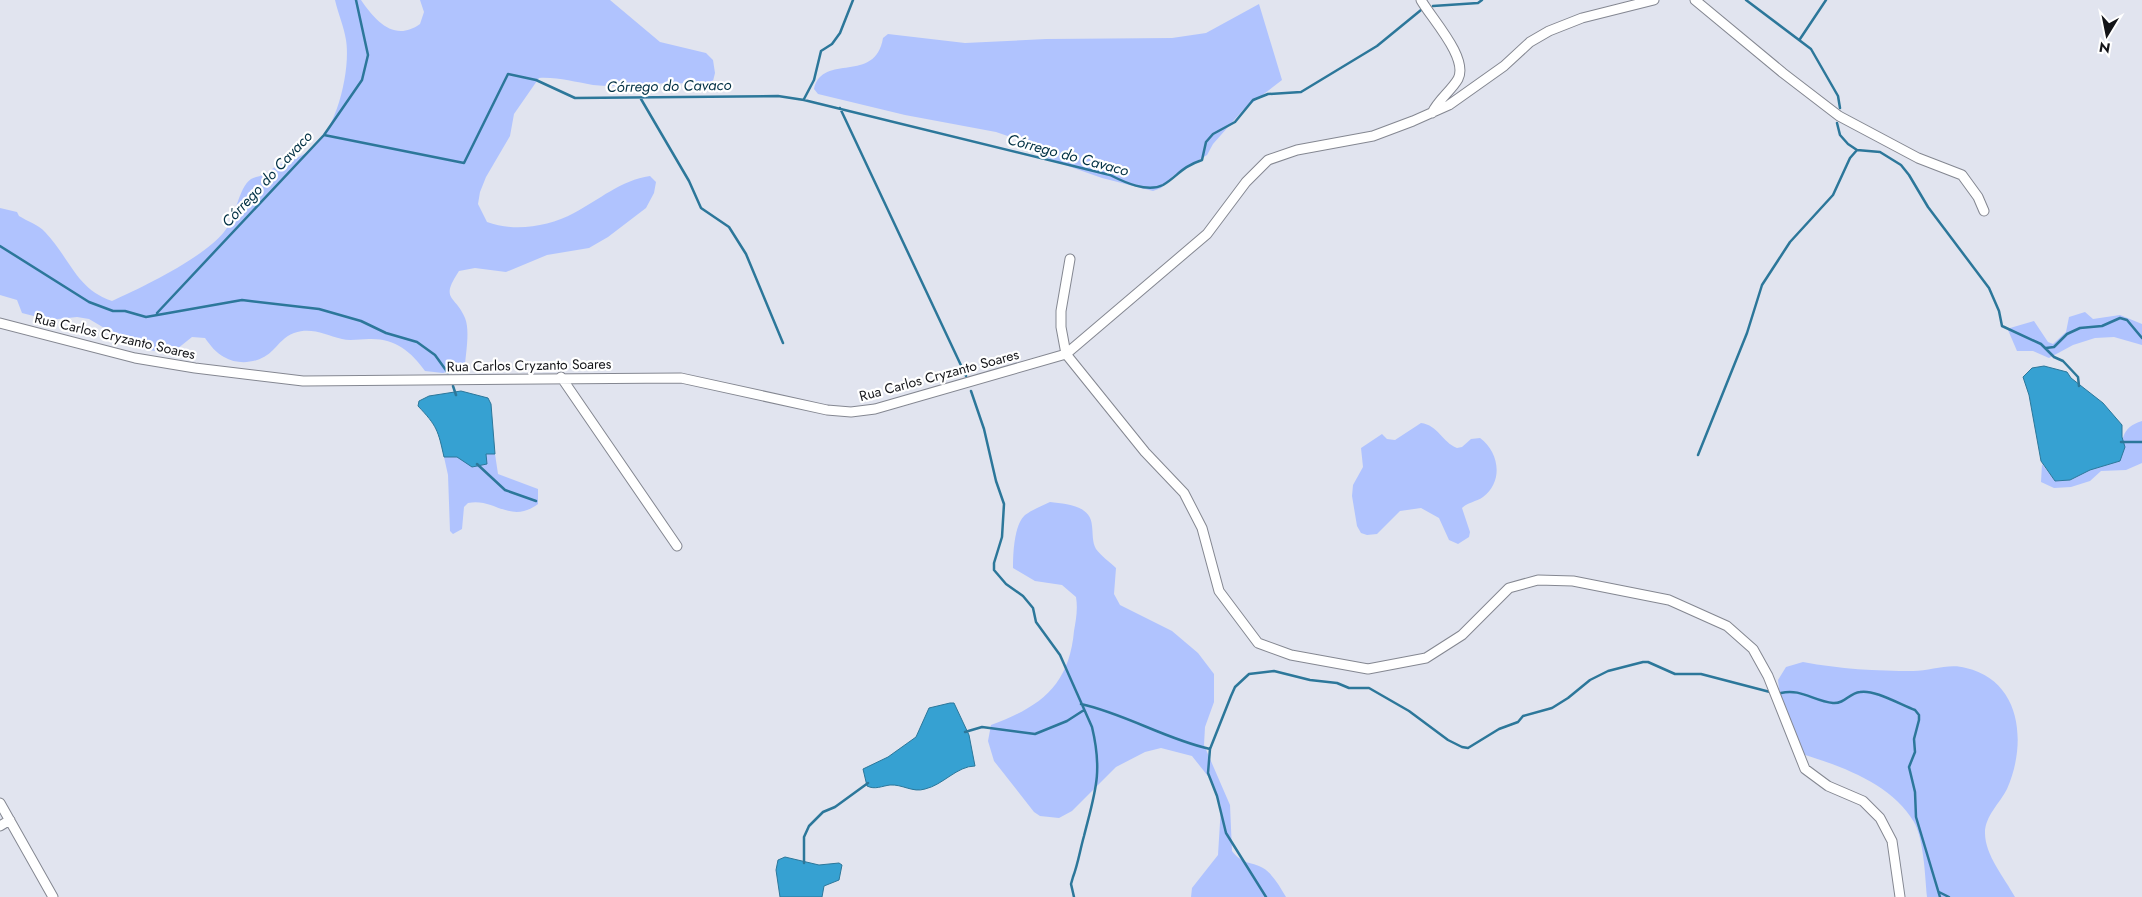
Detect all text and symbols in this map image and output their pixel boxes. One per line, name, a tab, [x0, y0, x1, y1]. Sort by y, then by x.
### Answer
north arrow	[2082, 10, 2132, 60]
text: N	[2098, 37, 2112, 59]
water label: Córrego do Cavaco	[607, 74, 731, 98]
water label: Córrego do Cavaco	[216, 126, 318, 232]
water label: Córrego do Cavaco	[1005, 128, 1131, 182]
street label: Rua Carlos Cryzanto Soares	[33, 308, 198, 364]
street label: Rua Carlos Cryzanto Soares	[857, 344, 1021, 406]
street label: Rua Carlos Cryzanto Soares	[447, 354, 612, 376]

